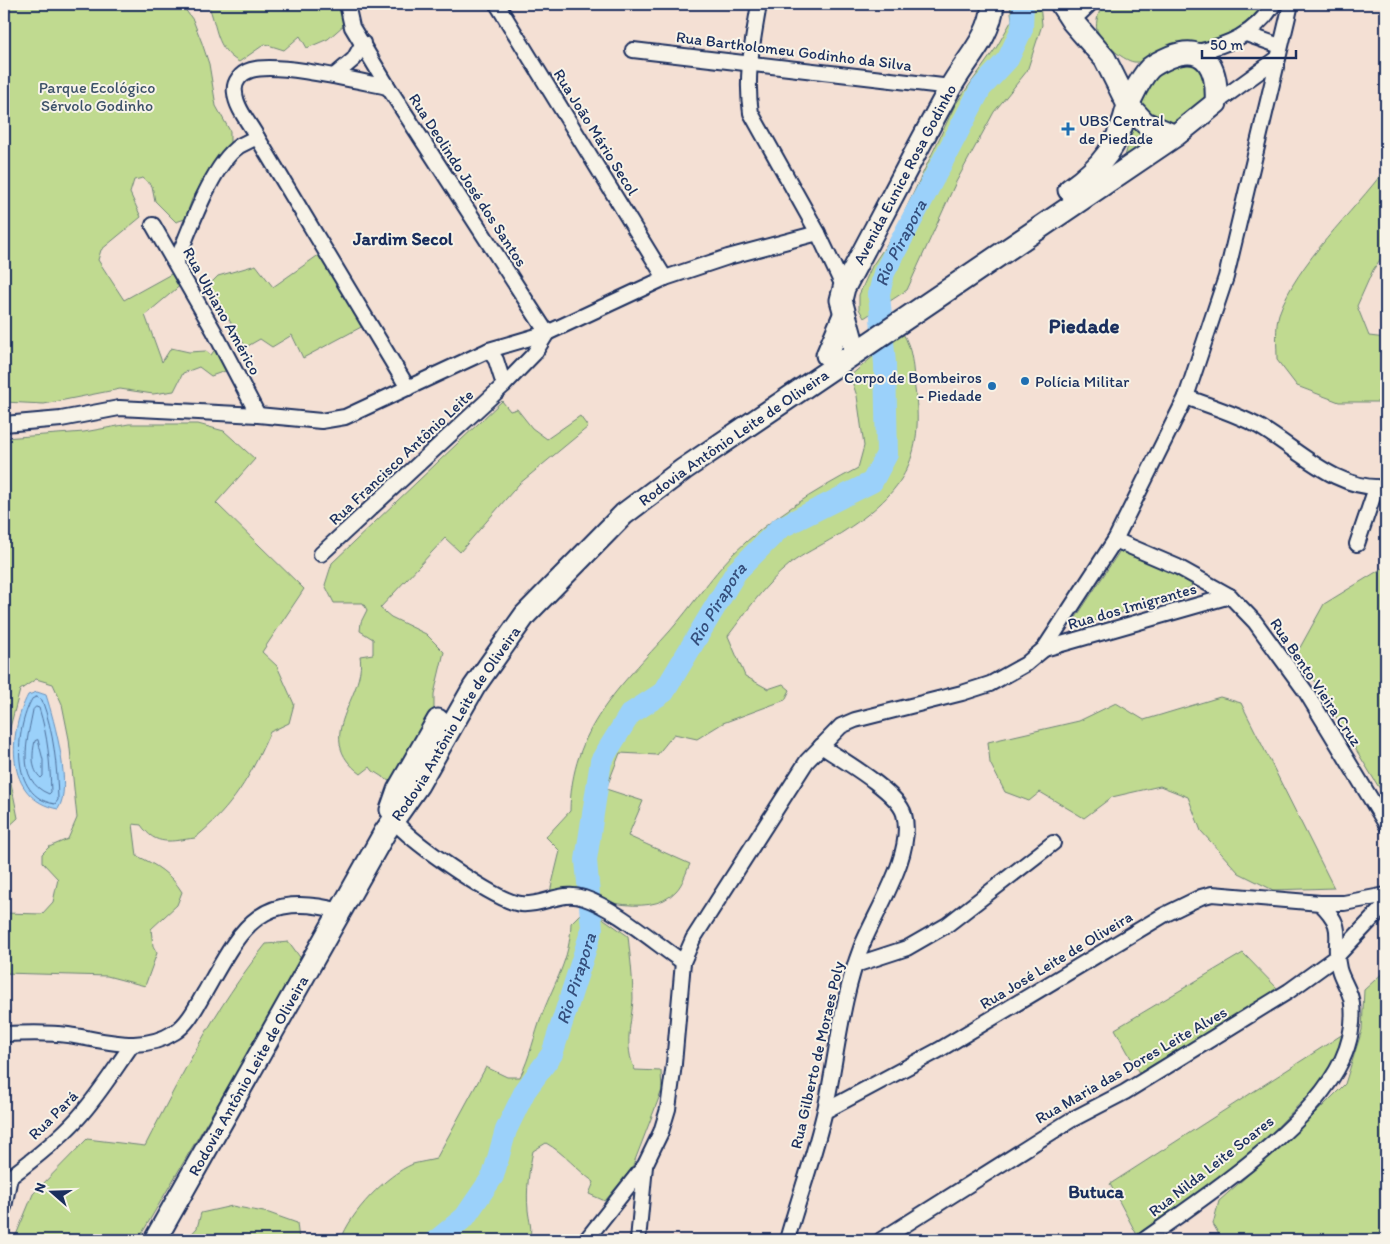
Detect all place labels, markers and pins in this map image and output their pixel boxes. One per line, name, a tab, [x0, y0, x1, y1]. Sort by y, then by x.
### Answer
place label: UBS Central de Piedade	[1079, 111, 1165, 148]
marker: UBS Central de Piedade	[1061, 122, 1075, 136]
place label: Corpo de Bombeiros - Piedade	[844, 368, 982, 405]
place label: Polícia Militar	[1035, 372, 1129, 391]
marker: Polícia Militar	[1019, 375, 1031, 387]
marker: Corpo de Bombeiros - Piedade	[986, 380, 998, 392]

